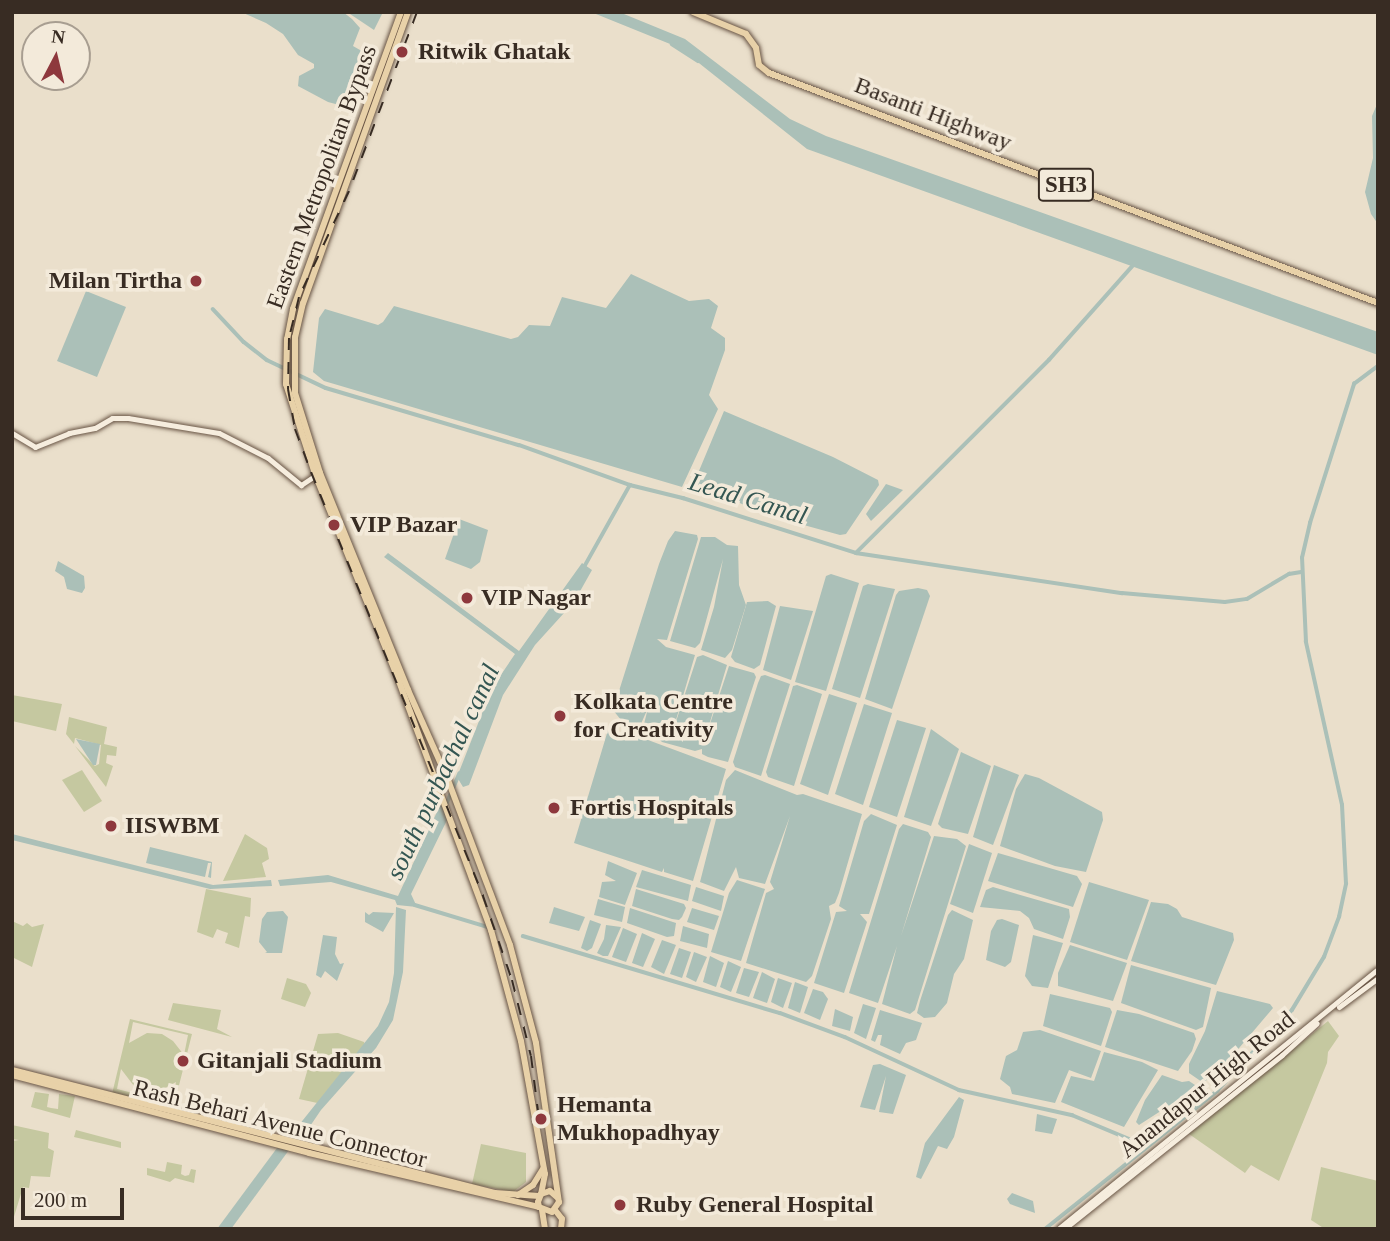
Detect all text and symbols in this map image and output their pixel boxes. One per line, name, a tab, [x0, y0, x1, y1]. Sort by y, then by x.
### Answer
north arrow	[21, 21, 91, 91]
text: N	[50, 25, 66, 48]
place label: Ritwik Ghatak	[418, 38, 571, 66]
street label: Eastern Metropolitan Bypass	[261, 41, 383, 313]
marker: Ritwik Ghatak	[392, 42, 412, 62]
street label: Basanti Highway	[850, 71, 1016, 157]
road number: SH3	[1036, 166, 1096, 204]
place label: Milan Tirtha	[48, 267, 182, 295]
marker: Milan Tirtha	[188, 273, 204, 289]
water label: Lead Canal	[685, 466, 811, 532]
place label: VIP Bazar	[350, 511, 459, 539]
marker: VIP Bazar	[324, 515, 344, 535]
place label: VIP Nagar	[481, 584, 592, 612]
marker: VIP Nagar	[459, 590, 475, 606]
water label: south purbachal canal	[379, 659, 507, 885]
place label: Kolkata Centre for Creativity	[574, 688, 733, 744]
marker: Kolkata Centre for Creativity	[552, 708, 568, 724]
place label: Fortis Hospitals	[570, 794, 733, 822]
marker: Fortis Hospitals	[544, 798, 564, 818]
place label: IISWBM	[125, 812, 220, 840]
marker: IISWBM	[103, 818, 119, 834]
street label: Anandapur High Road	[1114, 1005, 1300, 1165]
place label: Gitanjali Stadium	[197, 1047, 382, 1075]
marker: Gitanjali Stadium	[175, 1053, 191, 1069]
street label: Rash Behari Avenue Connector	[130, 1073, 430, 1175]
place label: Hemanta Mukhopadhyay	[557, 1091, 720, 1147]
marker: Hemanta Mukhopadhyay	[531, 1109, 551, 1129]
scale bar	[24, 1174, 128, 1218]
text: 200 m	[34, 1188, 87, 1212]
place label: Ruby General Hospital	[636, 1191, 873, 1219]
marker: Ruby General Hospital	[610, 1195, 630, 1215]

